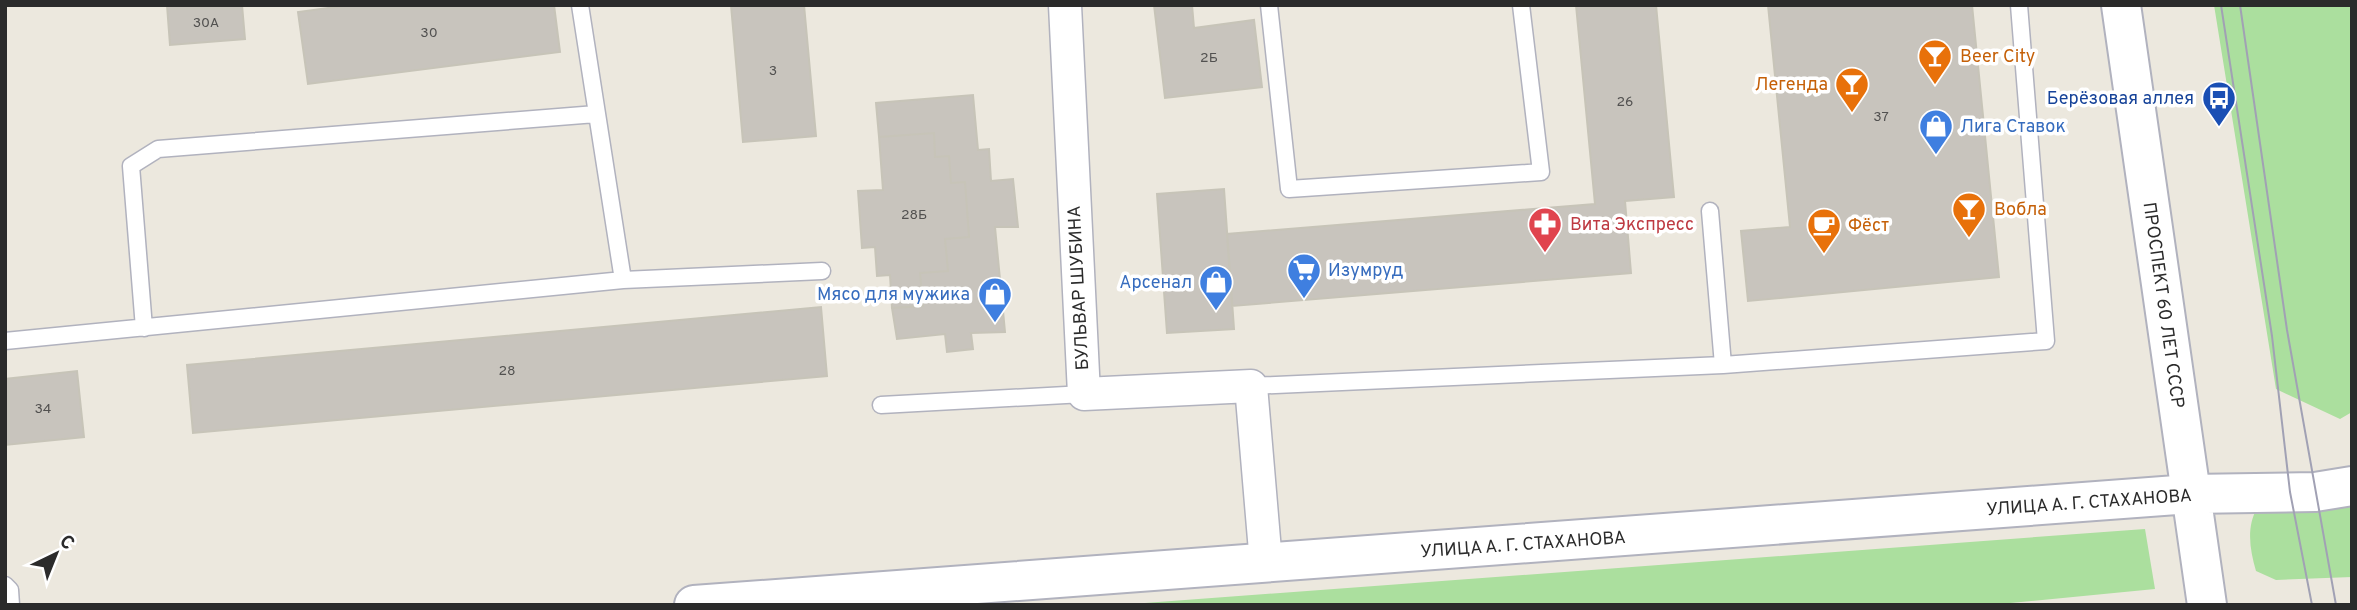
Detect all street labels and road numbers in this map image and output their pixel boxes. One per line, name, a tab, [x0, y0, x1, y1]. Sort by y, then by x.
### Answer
street label: ПРОСПЕКТ 60 ЛЕТ СССР	[2137, 201, 2188, 410]
street label: БУЛЬВАР ШУБИНА	[1064, 205, 1095, 371]
street label: УЛИЦА А. Г. СТАХАНОВА	[1986, 485, 2193, 522]
street label: УЛИЦА А. Г. СТАХАНОВА	[1420, 527, 1627, 564]

